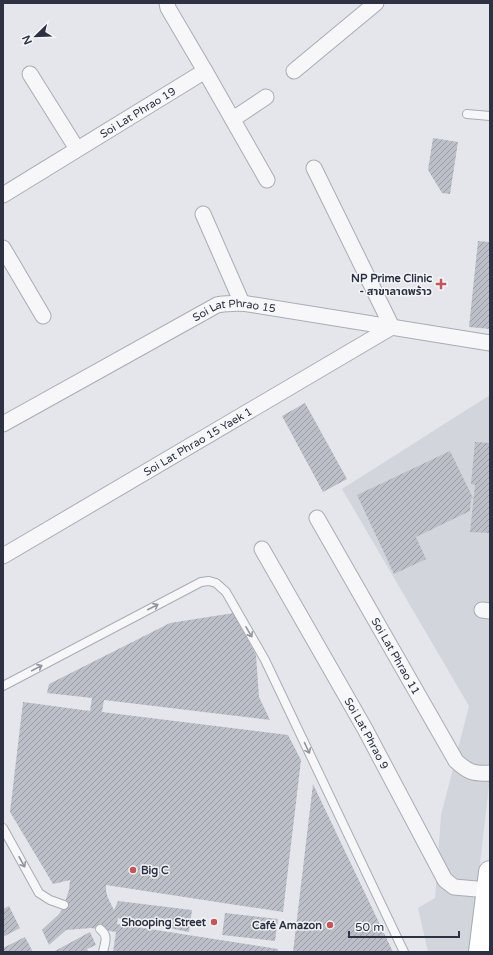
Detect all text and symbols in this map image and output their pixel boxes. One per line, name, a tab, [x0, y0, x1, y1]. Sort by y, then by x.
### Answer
north arrow	[16, 16, 56, 56]
text: N	[20, 33, 35, 46]
street label: Soi Lat Phrao 19	[97, 84, 178, 140]
place label: NP Prime Clinic - สาขาลาดพร้าว	[351, 272, 432, 298]
marker: NP Prime Clinic - สาขาลาดพร้าว	[435, 278, 447, 290]
street label: Soi Lat Phrao 15	[190, 296, 277, 324]
street label: Soi Lat Phrao 15 Yaek 1	[141, 404, 254, 478]
one-way arrow	[146, 603, 158, 610]
street label: Soi Lat Phrao 11	[369, 615, 423, 697]
one-way arrow	[246, 626, 254, 638]
one-way arrow	[31, 663, 43, 671]
street label: Soi Lat Phrao 9	[342, 695, 392, 771]
one-way arrow	[304, 742, 311, 754]
one-way arrow	[18, 856, 26, 868]
place label: Big C	[141, 864, 169, 878]
marker: Big C	[128, 865, 138, 875]
scale bar	[349, 913, 459, 939]
place label: Shooping Street	[122, 916, 207, 930]
marker: Shooping Street	[209, 917, 219, 927]
place label: Café Amazon	[252, 919, 322, 932]
marker: Café Amazon	[325, 920, 335, 930]
text: 50 m	[355, 920, 384, 934]

